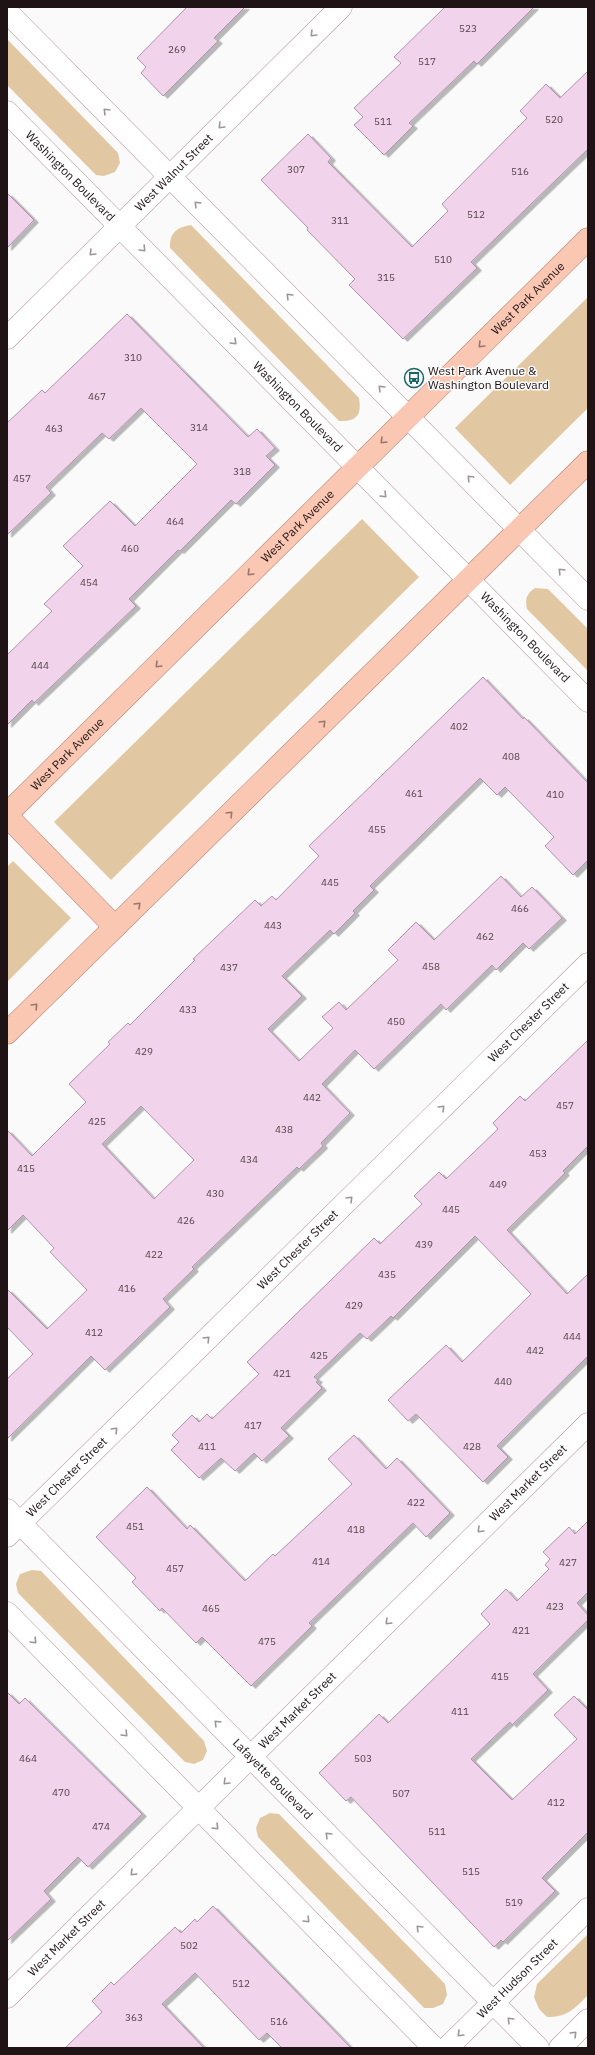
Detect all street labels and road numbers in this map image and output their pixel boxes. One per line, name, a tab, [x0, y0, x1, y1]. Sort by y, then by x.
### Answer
street label: Washington Boulevard	[23, 127, 118, 224]
street label: West Walnut Street	[131, 130, 216, 214]
street label: West Park Avenue	[488, 258, 568, 338]
street label: Washington Boulevard	[250, 358, 346, 455]
street label: West Park Avenue	[258, 486, 337, 565]
street label: Washington Boulevard	[478, 589, 574, 685]
street label: West Park Avenue	[27, 714, 107, 793]
street label: West Chester Street	[485, 979, 572, 1065]
street label: West Chester Street	[254, 1206, 341, 1292]
street label: West Chester Street	[23, 1434, 110, 1520]
street label: West Market Street	[486, 1441, 570, 1524]
street label: West Market Street	[255, 1669, 339, 1752]
street label: Lafayette Boulevard	[230, 1735, 316, 1822]
street label: West Market Street	[24, 1896, 108, 1979]
street label: West Hudson Street	[474, 1935, 561, 2021]

